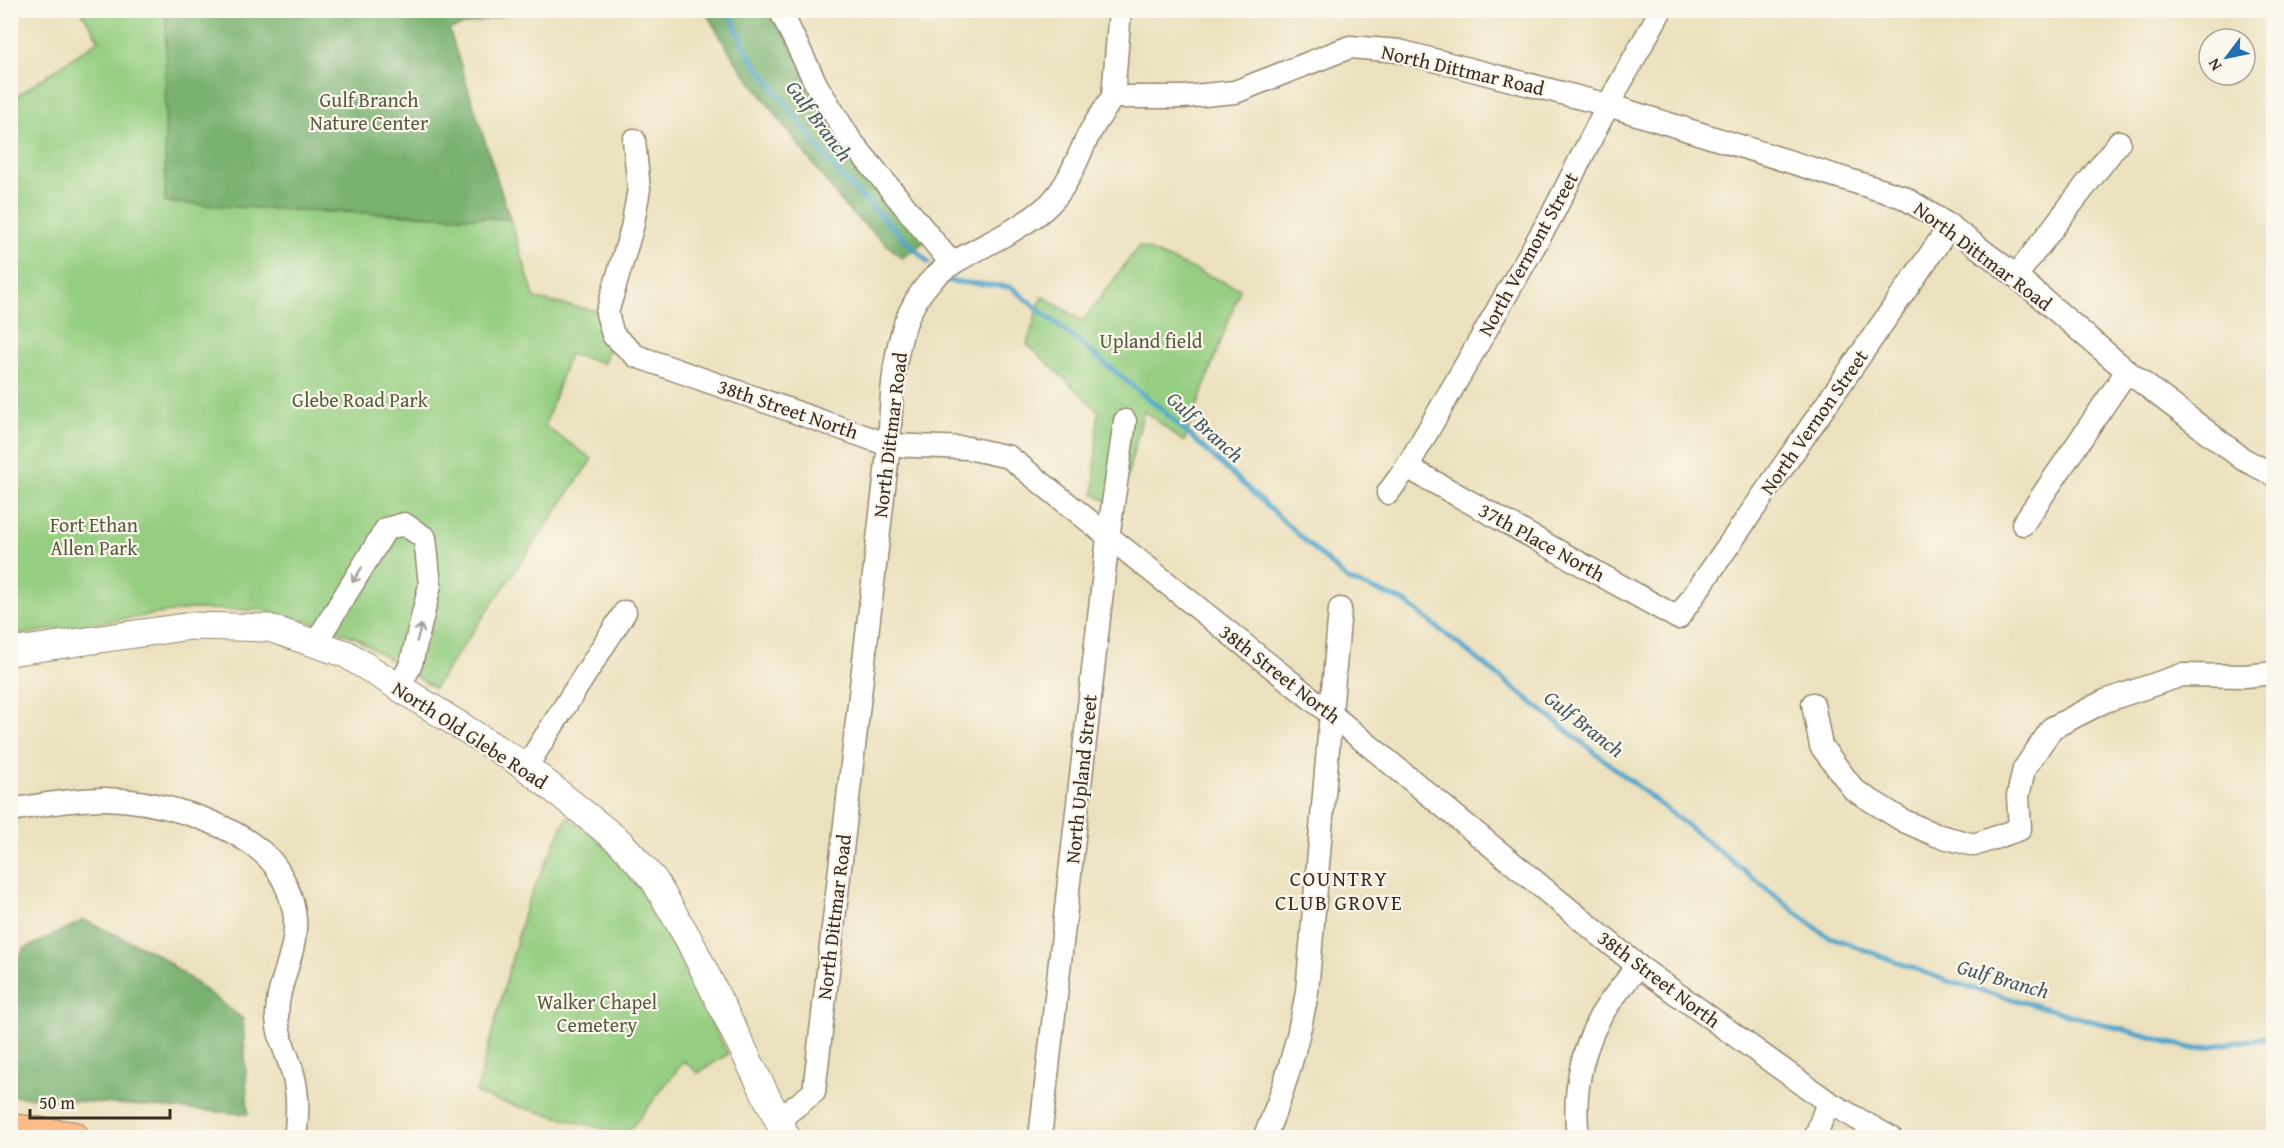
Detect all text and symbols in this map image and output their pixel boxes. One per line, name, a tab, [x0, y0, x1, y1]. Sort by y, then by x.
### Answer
north arrow	[2197, 27, 2257, 87]
street label: North Dittmar Road	[1379, 37, 1548, 102]
text: N	[2201, 54, 2227, 76]
water label: Gulf Branch	[779, 74, 860, 168]
park label: Gulf Branch Nature Center	[310, 85, 428, 137]
street label: North Vermont Street	[1470, 166, 1585, 341]
street label: North Dittmar Road	[1908, 194, 2059, 317]
park label: Upland field	[1099, 326, 1203, 355]
street label: North Vernon Street	[1753, 343, 1875, 500]
street label: North Dittmar Road	[865, 350, 914, 519]
street label: 38th Street North	[714, 371, 862, 446]
water label: Gulf Branch	[1160, 384, 1251, 470]
park label: Glebe Road Park	[292, 385, 429, 414]
street label: 37th Place North	[1474, 495, 1611, 588]
park label: Fort Ethan Allen Park	[50, 510, 138, 562]
one-way arrow	[351, 566, 363, 583]
street label: 38th Street North	[1214, 617, 1347, 730]
one-way arrow	[414, 624, 426, 643]
street label: North Old Glebe Road	[387, 673, 554, 796]
water label: Gulf Branch	[1538, 682, 1631, 765]
street label: North Upland Street	[1057, 693, 1104, 865]
street label: North Dittmar Road	[809, 832, 858, 1001]
district label: COUNTRY CLUB GROVE	[1275, 863, 1403, 918]
street label: 38th Street North	[1592, 923, 1727, 1034]
water label: Gulf Branch	[1954, 951, 2053, 1007]
park label: Walker Chapel Cemetery	[537, 987, 658, 1039]
scale bar	[30, 1082, 170, 1120]
text: 50 m	[39, 1089, 75, 1116]

